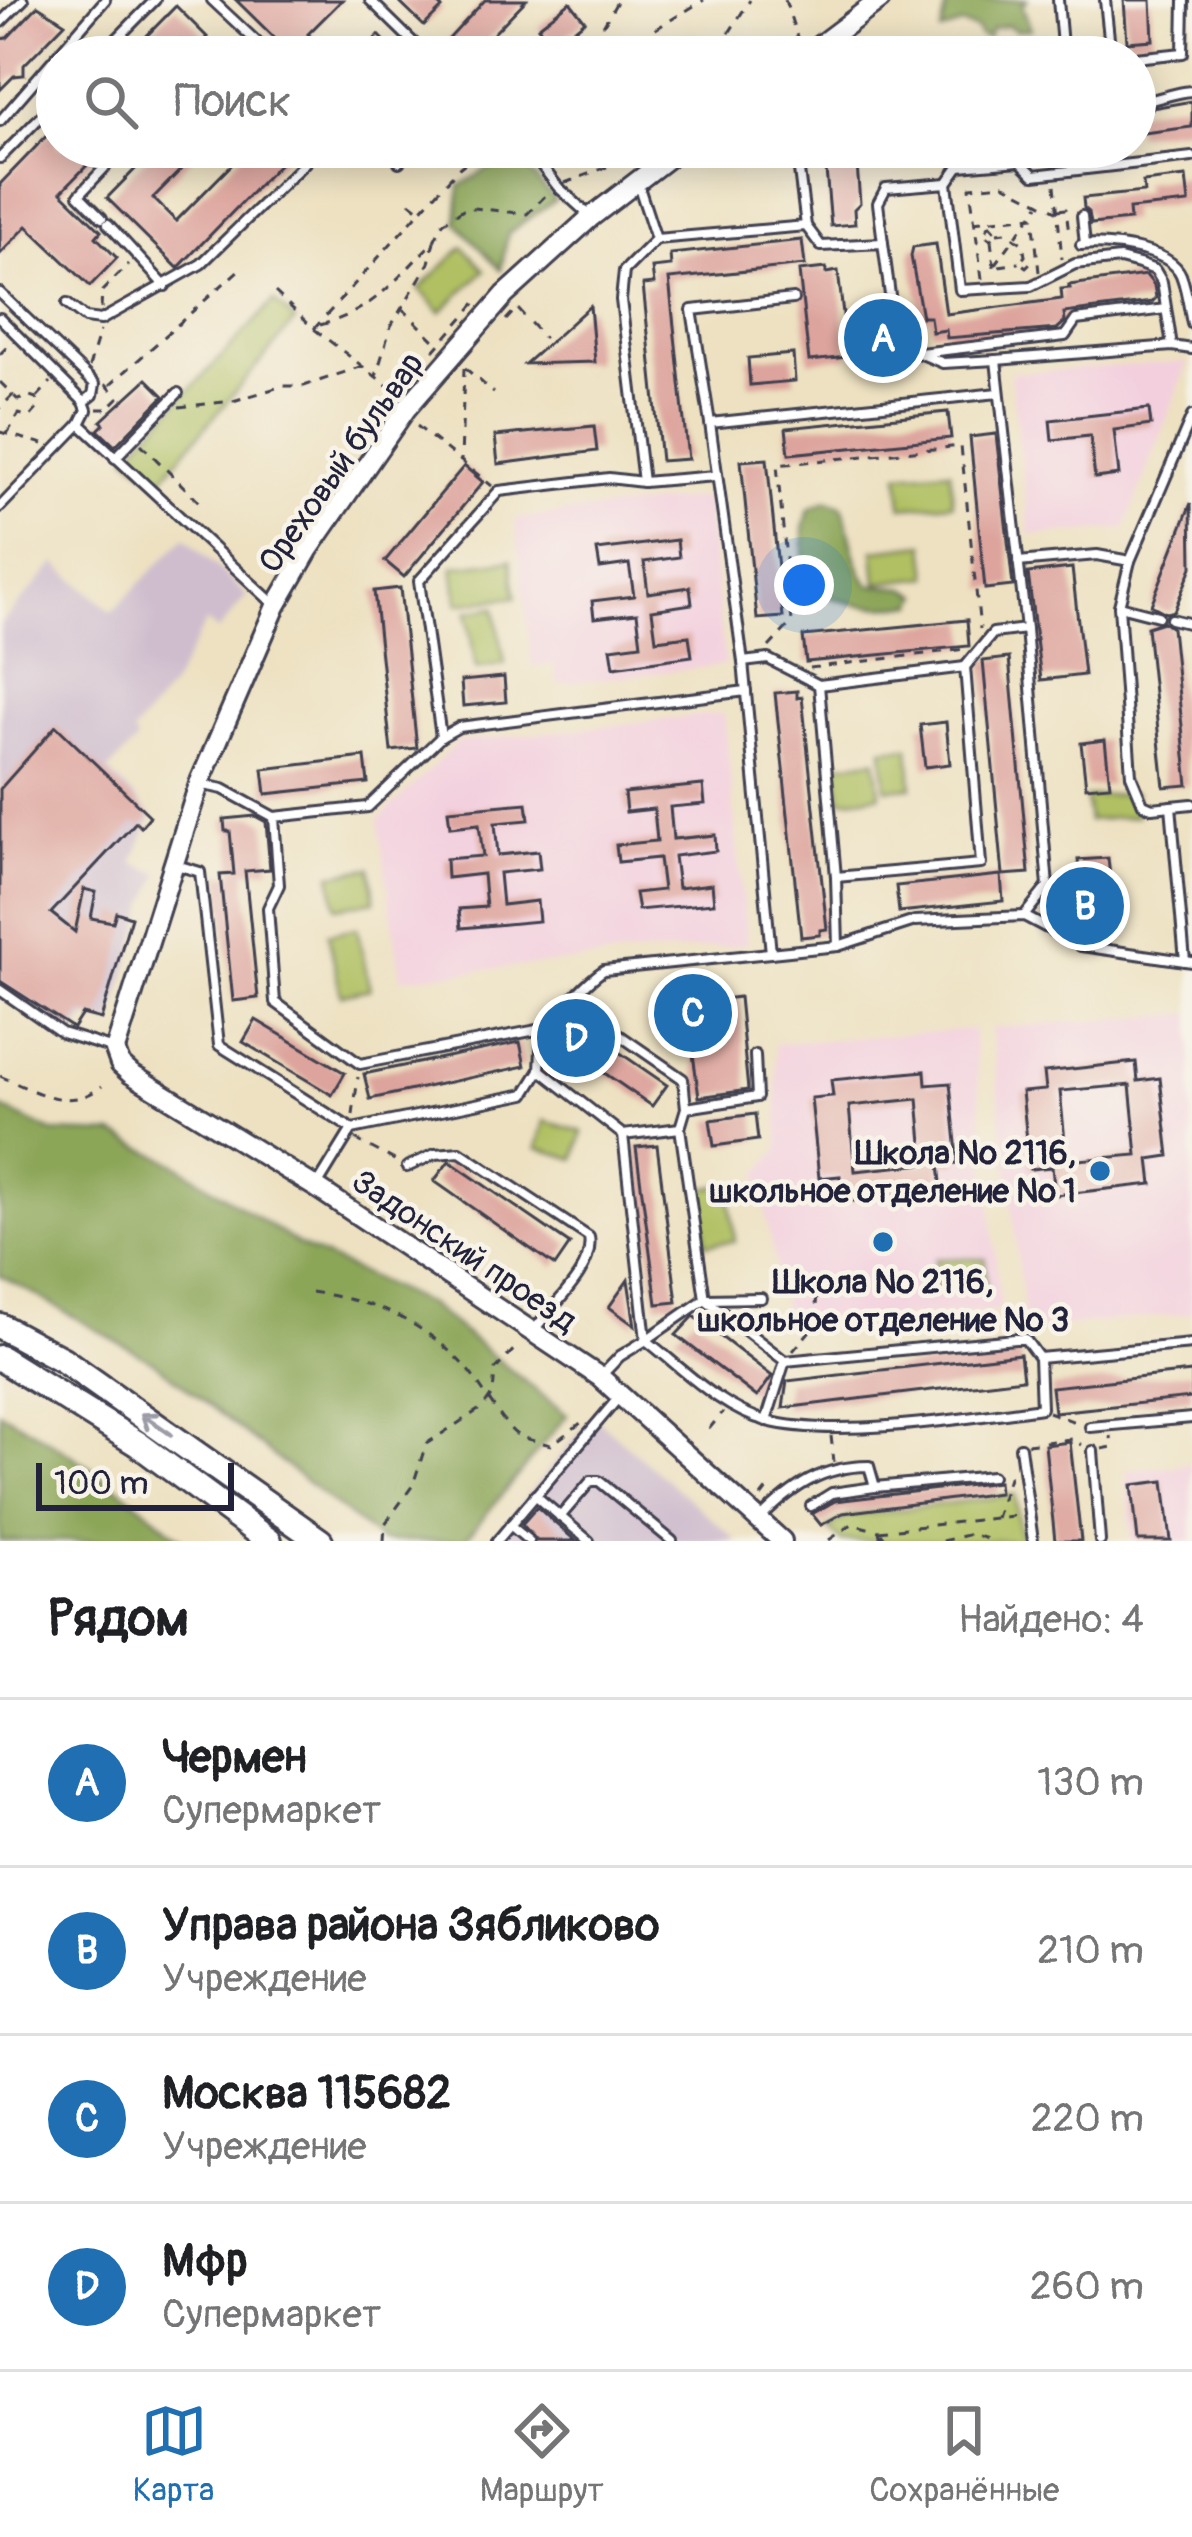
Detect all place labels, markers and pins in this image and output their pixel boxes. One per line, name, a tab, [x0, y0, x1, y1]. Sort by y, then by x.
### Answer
pin: A	[844, 293, 922, 383]
pin: B	[1046, 861, 1124, 951]
pin: C	[654, 968, 732, 1058]
pin: D	[537, 993, 615, 1083]
place label: Школа № 2116, школьное отделение № 1	[709, 1133, 1076, 1212]
marker: Школа № 2116, школьное отделение № 1	[1087, 1158, 1113, 1184]
marker: Школа № 2116, школьное отделение № 3	[870, 1229, 896, 1255]
place label: Школа № 2116, школьное отделение № 3	[697, 1262, 1069, 1341]

